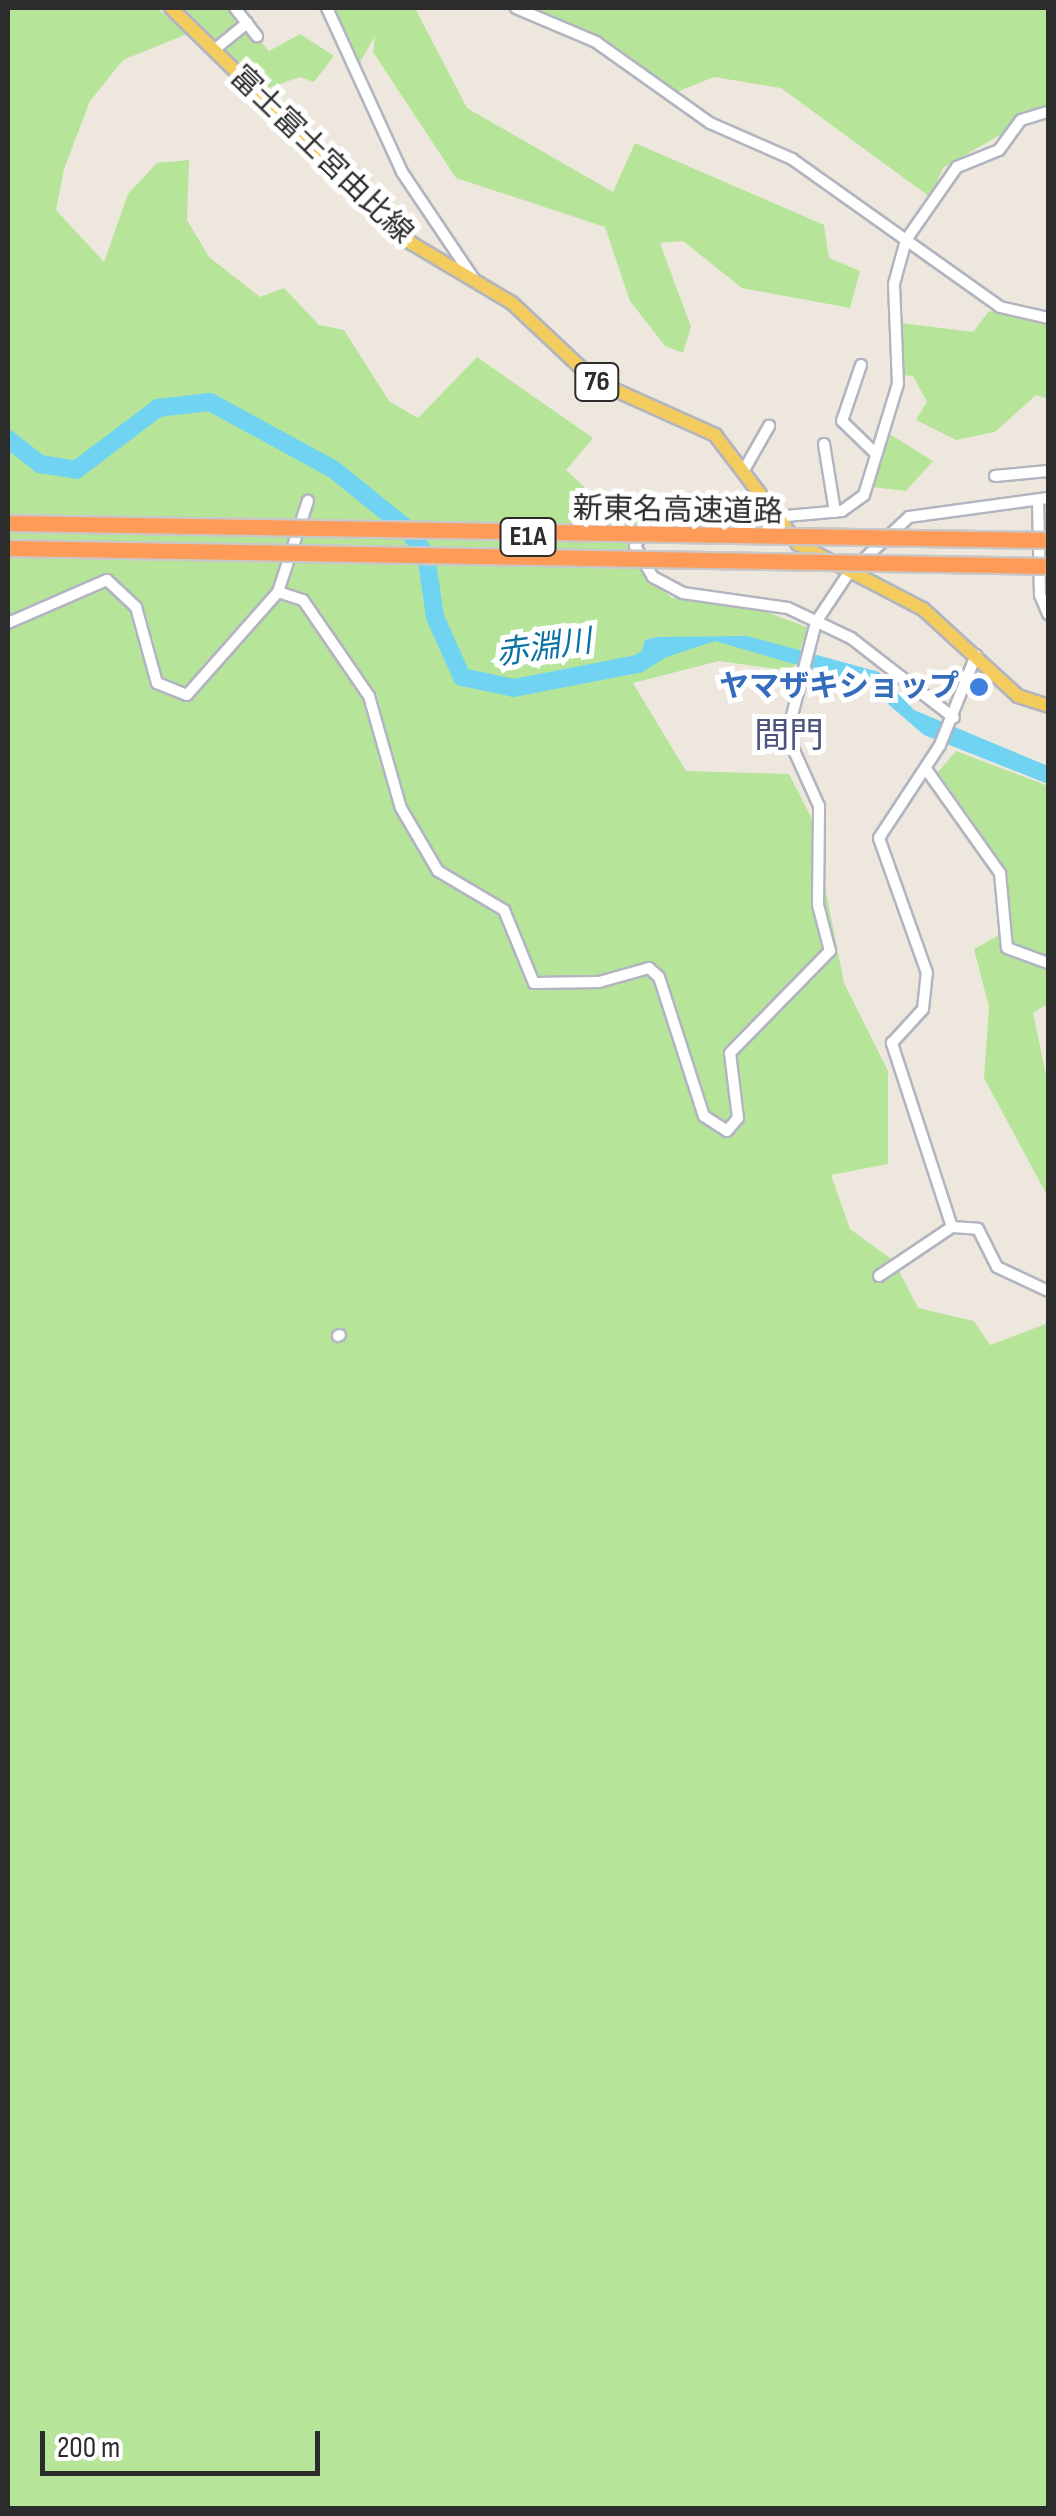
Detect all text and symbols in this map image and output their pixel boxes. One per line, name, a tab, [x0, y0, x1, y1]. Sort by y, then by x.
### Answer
street label: 富士富士宮由比線	[222, 59, 420, 251]
road number: 76	[572, 359, 622, 405]
street label: 新東名高速道路	[573, 491, 783, 531]
road number: E1A	[498, 514, 558, 560]
water label: 赤淵川	[494, 623, 594, 675]
place label: ヤマザキショップ	[719, 669, 959, 705]
marker: ヤマザキショップ	[968, 676, 990, 698]
district label: 間門	[754, 716, 824, 758]
scale bar	[45, 2411, 325, 2473]
text: 200 m	[57, 2430, 120, 2466]

